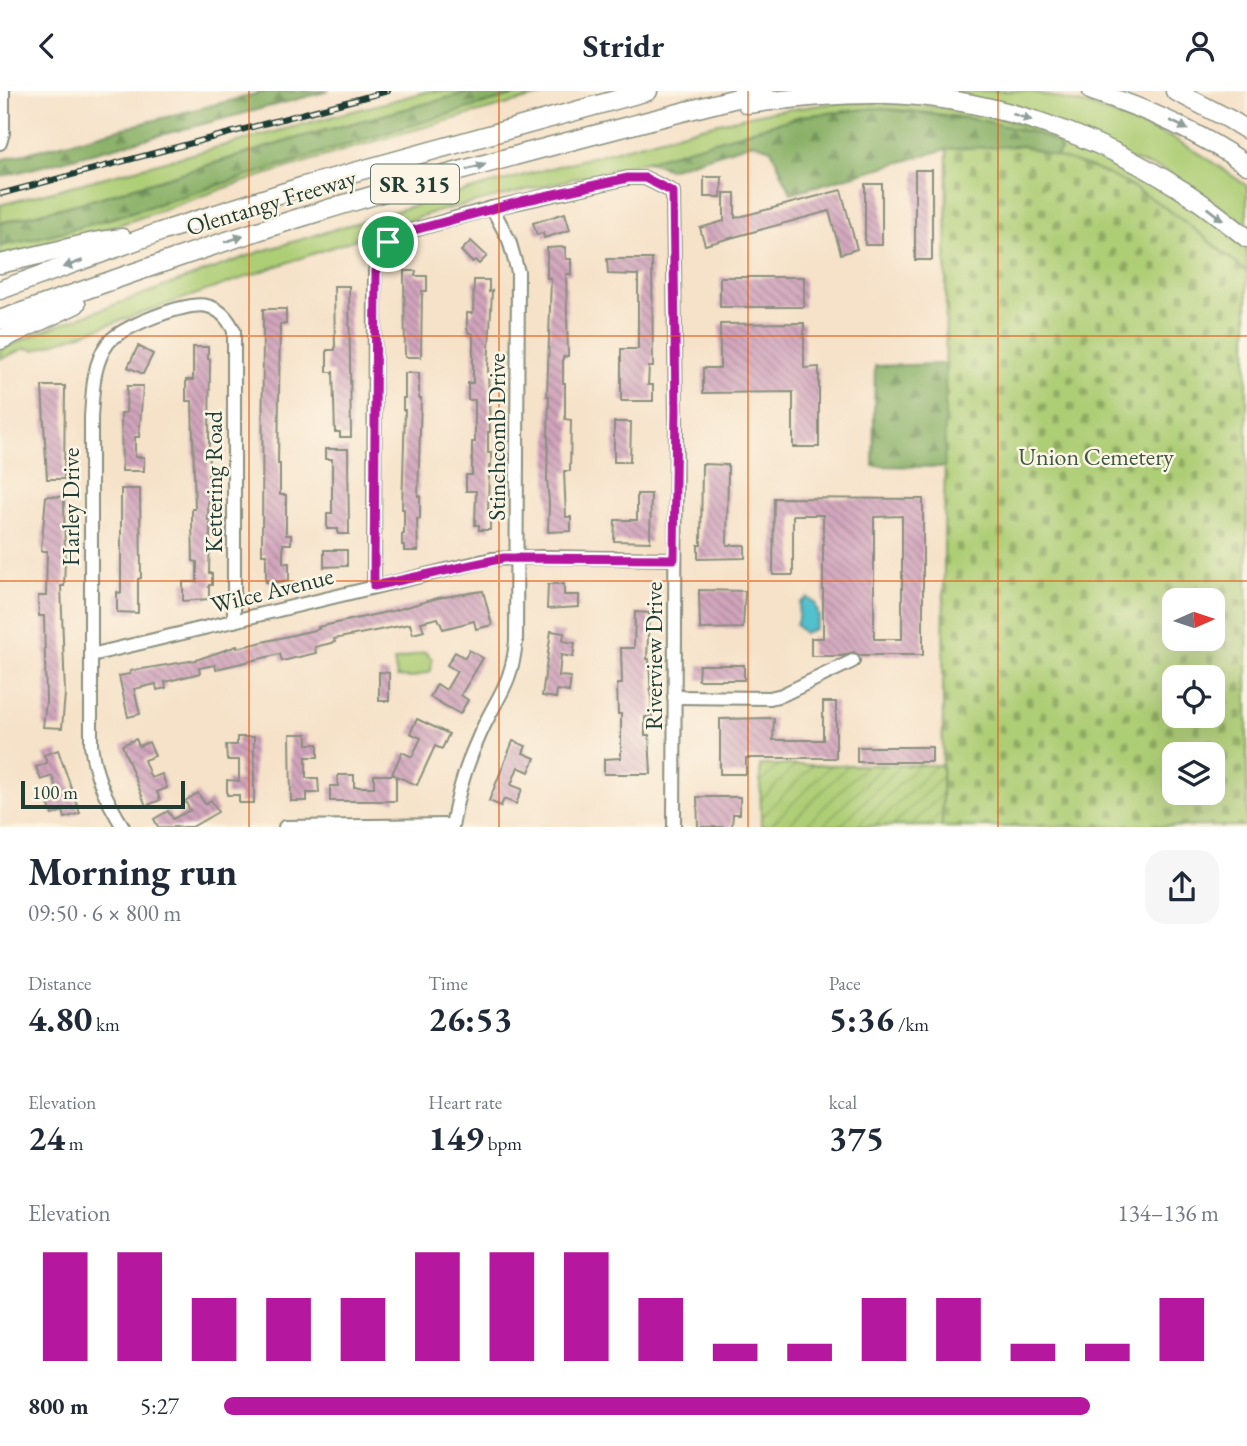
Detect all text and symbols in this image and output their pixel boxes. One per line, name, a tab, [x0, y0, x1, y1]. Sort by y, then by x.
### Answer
text: Stridr	[583, 25, 664, 67]
icon: back	[28, 27, 66, 65]
icon: person	[1181, 27, 1219, 65]
one-way arrow	[1012, 112, 1033, 123]
one-way arrow	[1169, 119, 1189, 130]
street label: Olentangy Freeway	[182, 161, 360, 243]
one-way arrow	[466, 161, 487, 171]
road number: SR 315	[371, 165, 459, 204]
one-way arrow	[1206, 207, 1225, 221]
pin	[358, 212, 418, 272]
icon: arrive	[369, 223, 407, 261]
one-way arrow	[224, 233, 245, 243]
one-way arrow	[62, 259, 83, 270]
street label: Stinchcomb Drive	[481, 353, 512, 521]
street label: Kettering Road	[198, 410, 229, 553]
park label: Union Cemetery	[1018, 441, 1174, 472]
street label: Harley Drive	[55, 448, 86, 566]
street label: Wilce Avenue	[207, 560, 337, 620]
street label: Riverview Drive	[638, 582, 669, 730]
north arrow	[1162, 588, 1225, 651]
map controls	[1162, 588, 1225, 805]
button: locate	[1162, 665, 1225, 728]
button: layers	[1162, 742, 1225, 805]
scale bar	[21, 778, 186, 809]
text: 100 m	[32, 780, 78, 805]
text: Morning run	[28, 847, 237, 896]
button: share	[1145, 850, 1219, 924]
text: 09:50 · 6 × 800 m	[28, 898, 181, 928]
text: Distance	[28, 971, 91, 996]
text: Time	[428, 971, 468, 996]
text: Pace	[829, 971, 861, 996]
text: 4.80	[28, 996, 92, 1041]
text: 26:53	[428, 996, 512, 1041]
text: 5:36	[829, 996, 894, 1041]
text: km	[92, 1012, 120, 1037]
text: /km	[894, 1012, 929, 1037]
text: Elevation	[28, 1090, 96, 1115]
text: Heart rate	[428, 1090, 502, 1115]
text: kcal	[829, 1090, 857, 1115]
text: 24	[28, 1115, 65, 1160]
text: 149	[428, 1115, 484, 1160]
text: 375	[829, 1115, 884, 1160]
text: m	[65, 1131, 84, 1156]
text: bpm	[484, 1131, 522, 1156]
text: Elevation	[28, 1198, 111, 1228]
text: 134–136 m	[1118, 1198, 1219, 1228]
text: 800 m	[28, 1391, 89, 1421]
text: 5:27	[140, 1391, 179, 1421]

